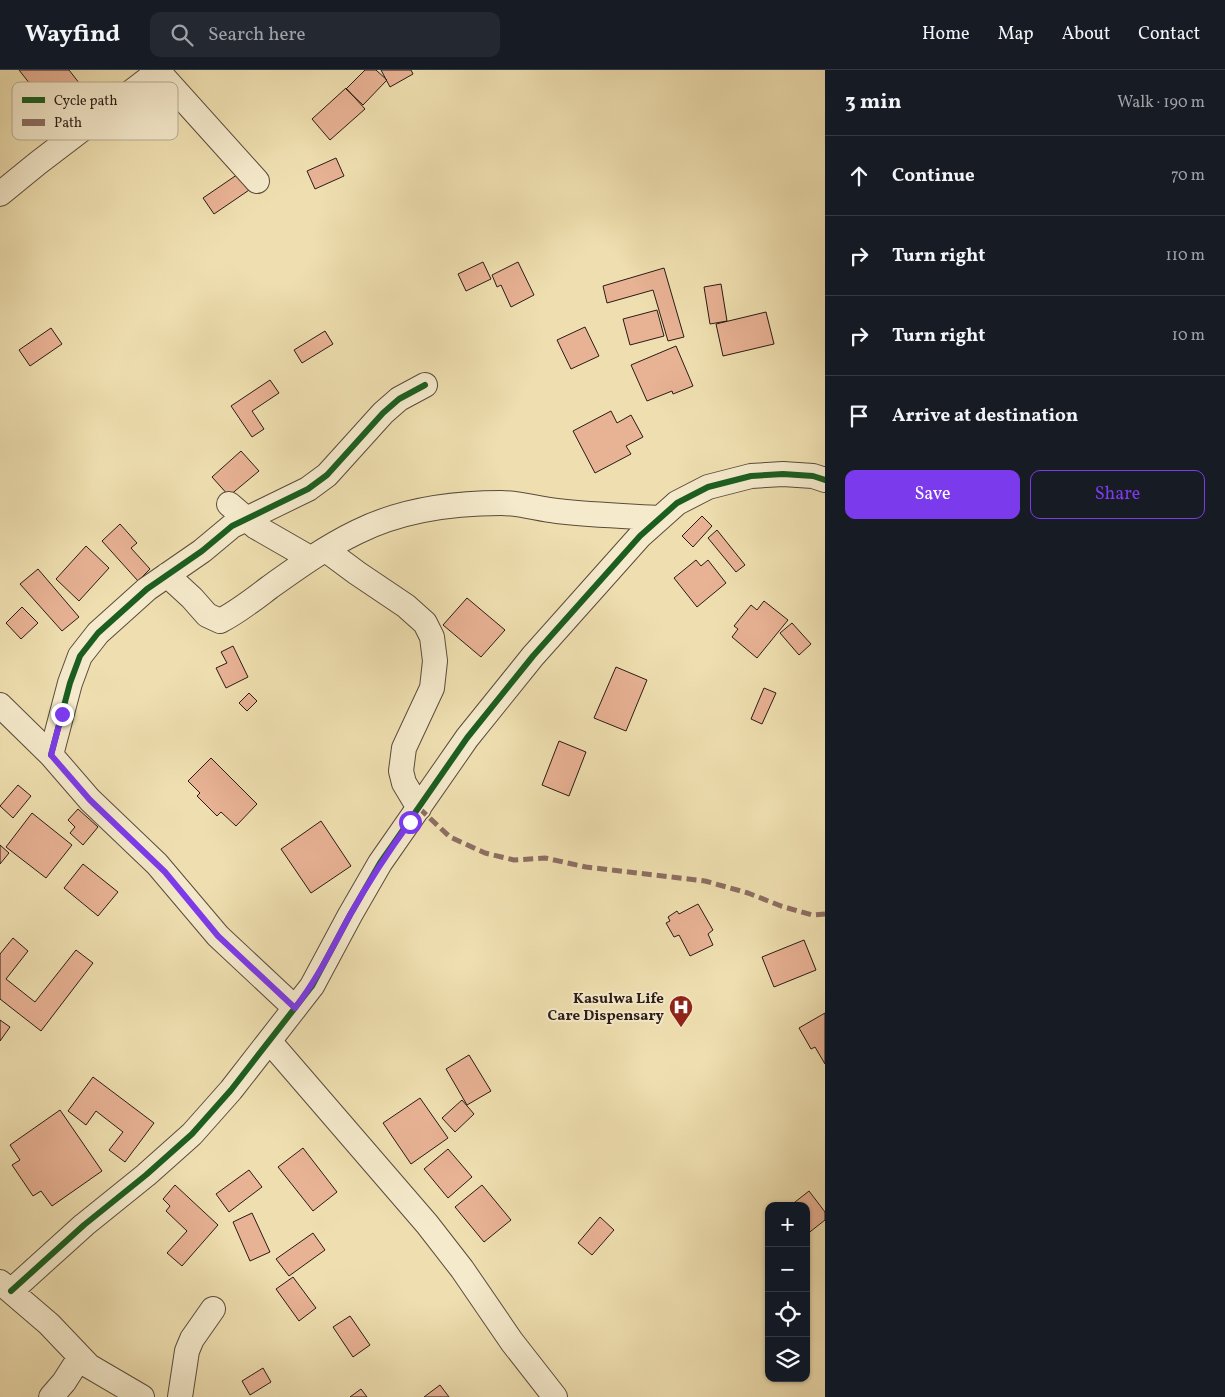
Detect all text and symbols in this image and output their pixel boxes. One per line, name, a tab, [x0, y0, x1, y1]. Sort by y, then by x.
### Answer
search box	[150, 12, 500, 57]
text: Wayfind	[25, 18, 120, 52]
icon: search	[168, 21, 196, 49]
text: Search here	[208, 22, 305, 48]
text: Home	[922, 22, 970, 47]
text: Map	[998, 22, 1034, 47]
text: About	[1062, 22, 1110, 47]
text: Contact	[1138, 22, 1200, 47]
legend	[12, 82, 178, 140]
text: 3 min	[845, 88, 901, 117]
text: Cycle path	[54, 92, 118, 111]
text: Walk · 190 m	[1117, 92, 1205, 114]
text: Path	[54, 114, 82, 133]
icon: ahead	[845, 162, 873, 190]
text: Continue	[892, 163, 975, 189]
text: 70 m	[1171, 165, 1205, 187]
icon: right	[845, 242, 873, 270]
text: Turn right	[892, 243, 985, 269]
text: 110 m	[1166, 245, 1205, 267]
icon: right	[845, 322, 873, 350]
text: Turn right	[892, 323, 985, 349]
text: 10 m	[1172, 325, 1205, 347]
icon: arrive	[845, 402, 873, 430]
text: Arrive at destination	[892, 403, 1078, 429]
button: Save	[845, 470, 1020, 519]
button: Share	[1030, 470, 1205, 519]
route end	[51, 703, 74, 726]
route start	[399, 811, 422, 834]
place label: Kasulwa Life Care Dispensary	[548, 989, 665, 1027]
hospital icon: Kasulwa Life Care Dispensary	[668, 994, 694, 1028]
map controls	[765, 1202, 810, 1382]
button: +	[765, 1202, 810, 1247]
button: −	[765, 1247, 810, 1292]
button: locate	[765, 1292, 810, 1337]
button: layers	[765, 1337, 810, 1382]

